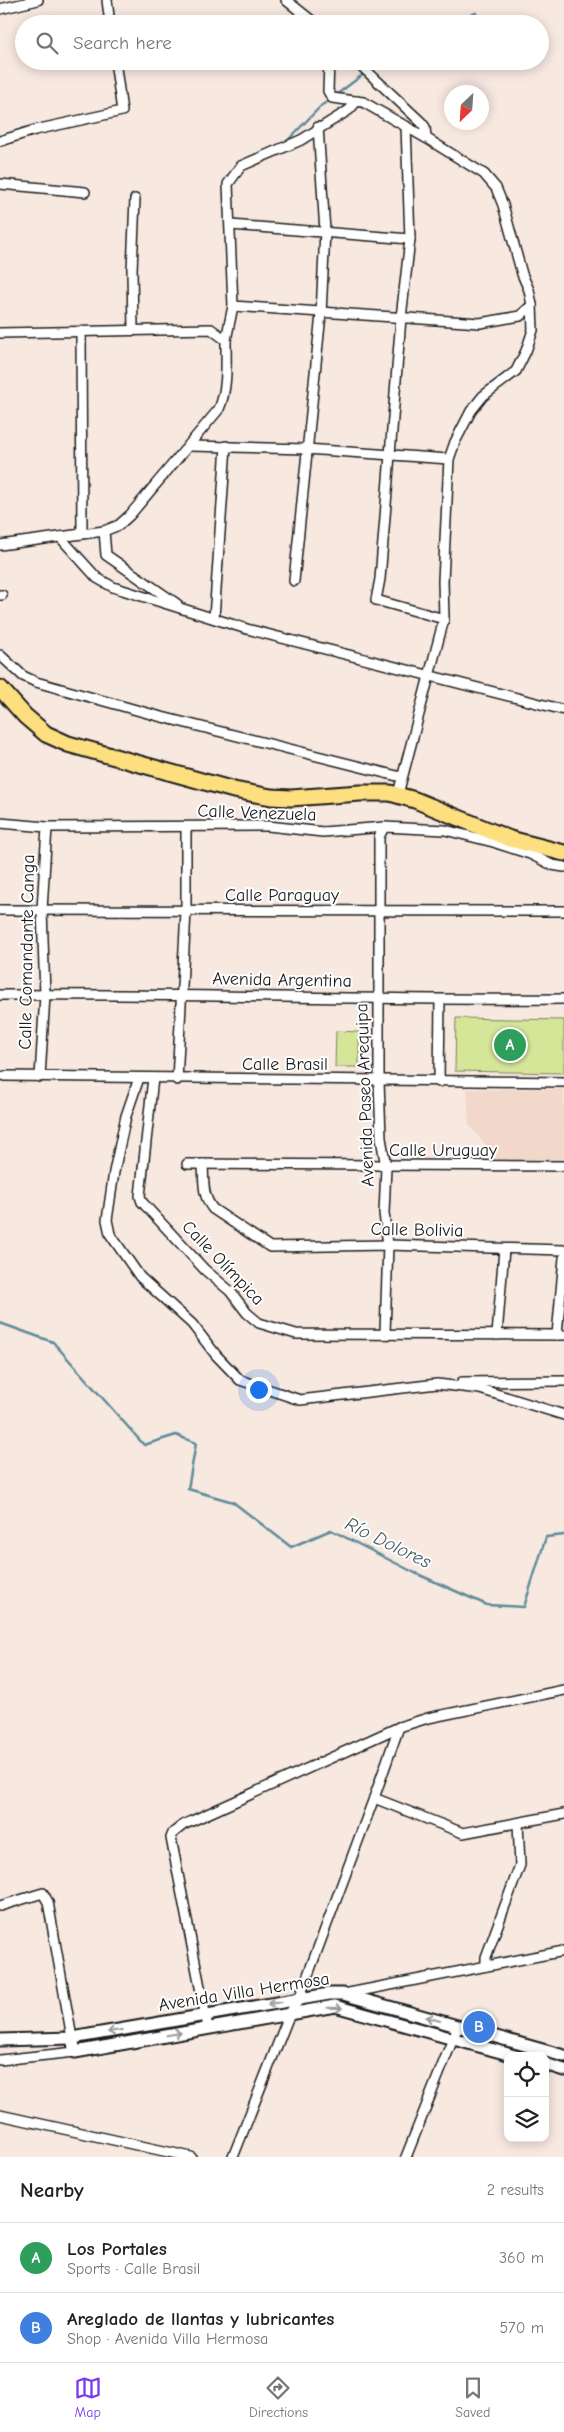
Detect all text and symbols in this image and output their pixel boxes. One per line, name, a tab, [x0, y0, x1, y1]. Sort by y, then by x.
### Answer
search box	[15, 15, 549, 70]
icon: search	[33, 29, 61, 57]
text: Search here	[73, 32, 172, 54]
north arrow	[444, 85, 489, 130]
street label: Calle Venezuela	[197, 800, 317, 826]
street label: Calle Comandante Canga	[15, 854, 39, 1050]
street label: Calle Paraguay	[225, 885, 340, 906]
street label: Avenida Argentina	[212, 968, 352, 992]
street label: Avenida Paseo Arequipa	[351, 1003, 379, 1187]
pin: A	[494, 1026, 526, 1064]
street label: Calle Brasil	[242, 1054, 328, 1075]
street label: Calle Uruguay	[389, 1140, 498, 1161]
street label: Calle Olímpica	[177, 1216, 269, 1310]
street label: Calle Bolivia	[370, 1219, 464, 1241]
your location	[246, 1377, 272, 1403]
water label: Río Dolores	[342, 1513, 435, 1573]
street label: Avenida Villa Hermosa	[157, 1968, 331, 2016]
one-way arrow	[267, 1999, 283, 2009]
one-way arrow	[326, 2003, 342, 2012]
pin: B	[463, 2008, 495, 2046]
one-way arrow	[425, 2014, 441, 2024]
one-way arrow	[107, 2026, 123, 2036]
one-way arrow	[166, 2028, 182, 2038]
map controls	[504, 2052, 549, 2142]
button: locate	[504, 2052, 549, 2097]
button: layers	[504, 2097, 549, 2142]
text: Nearby	[20, 2178, 84, 2202]
text: 2 results	[487, 2181, 544, 2199]
text: Los Portales	[67, 2238, 167, 2260]
text: A	[32, 2249, 40, 2267]
text: 360 m	[499, 2249, 544, 2267]
text: Sports · Calle Brasil	[67, 2260, 200, 2278]
text: Areglado de llantas y lubricantes	[67, 2308, 334, 2330]
text: B	[31, 2319, 41, 2337]
text: 570 m	[499, 2319, 544, 2337]
text: Shop · Avenida Villa Hermosa	[67, 2330, 268, 2348]
tab: Map	[74, 2374, 102, 2421]
tab: Directions	[249, 2374, 308, 2421]
tab: Saved	[455, 2374, 490, 2421]

